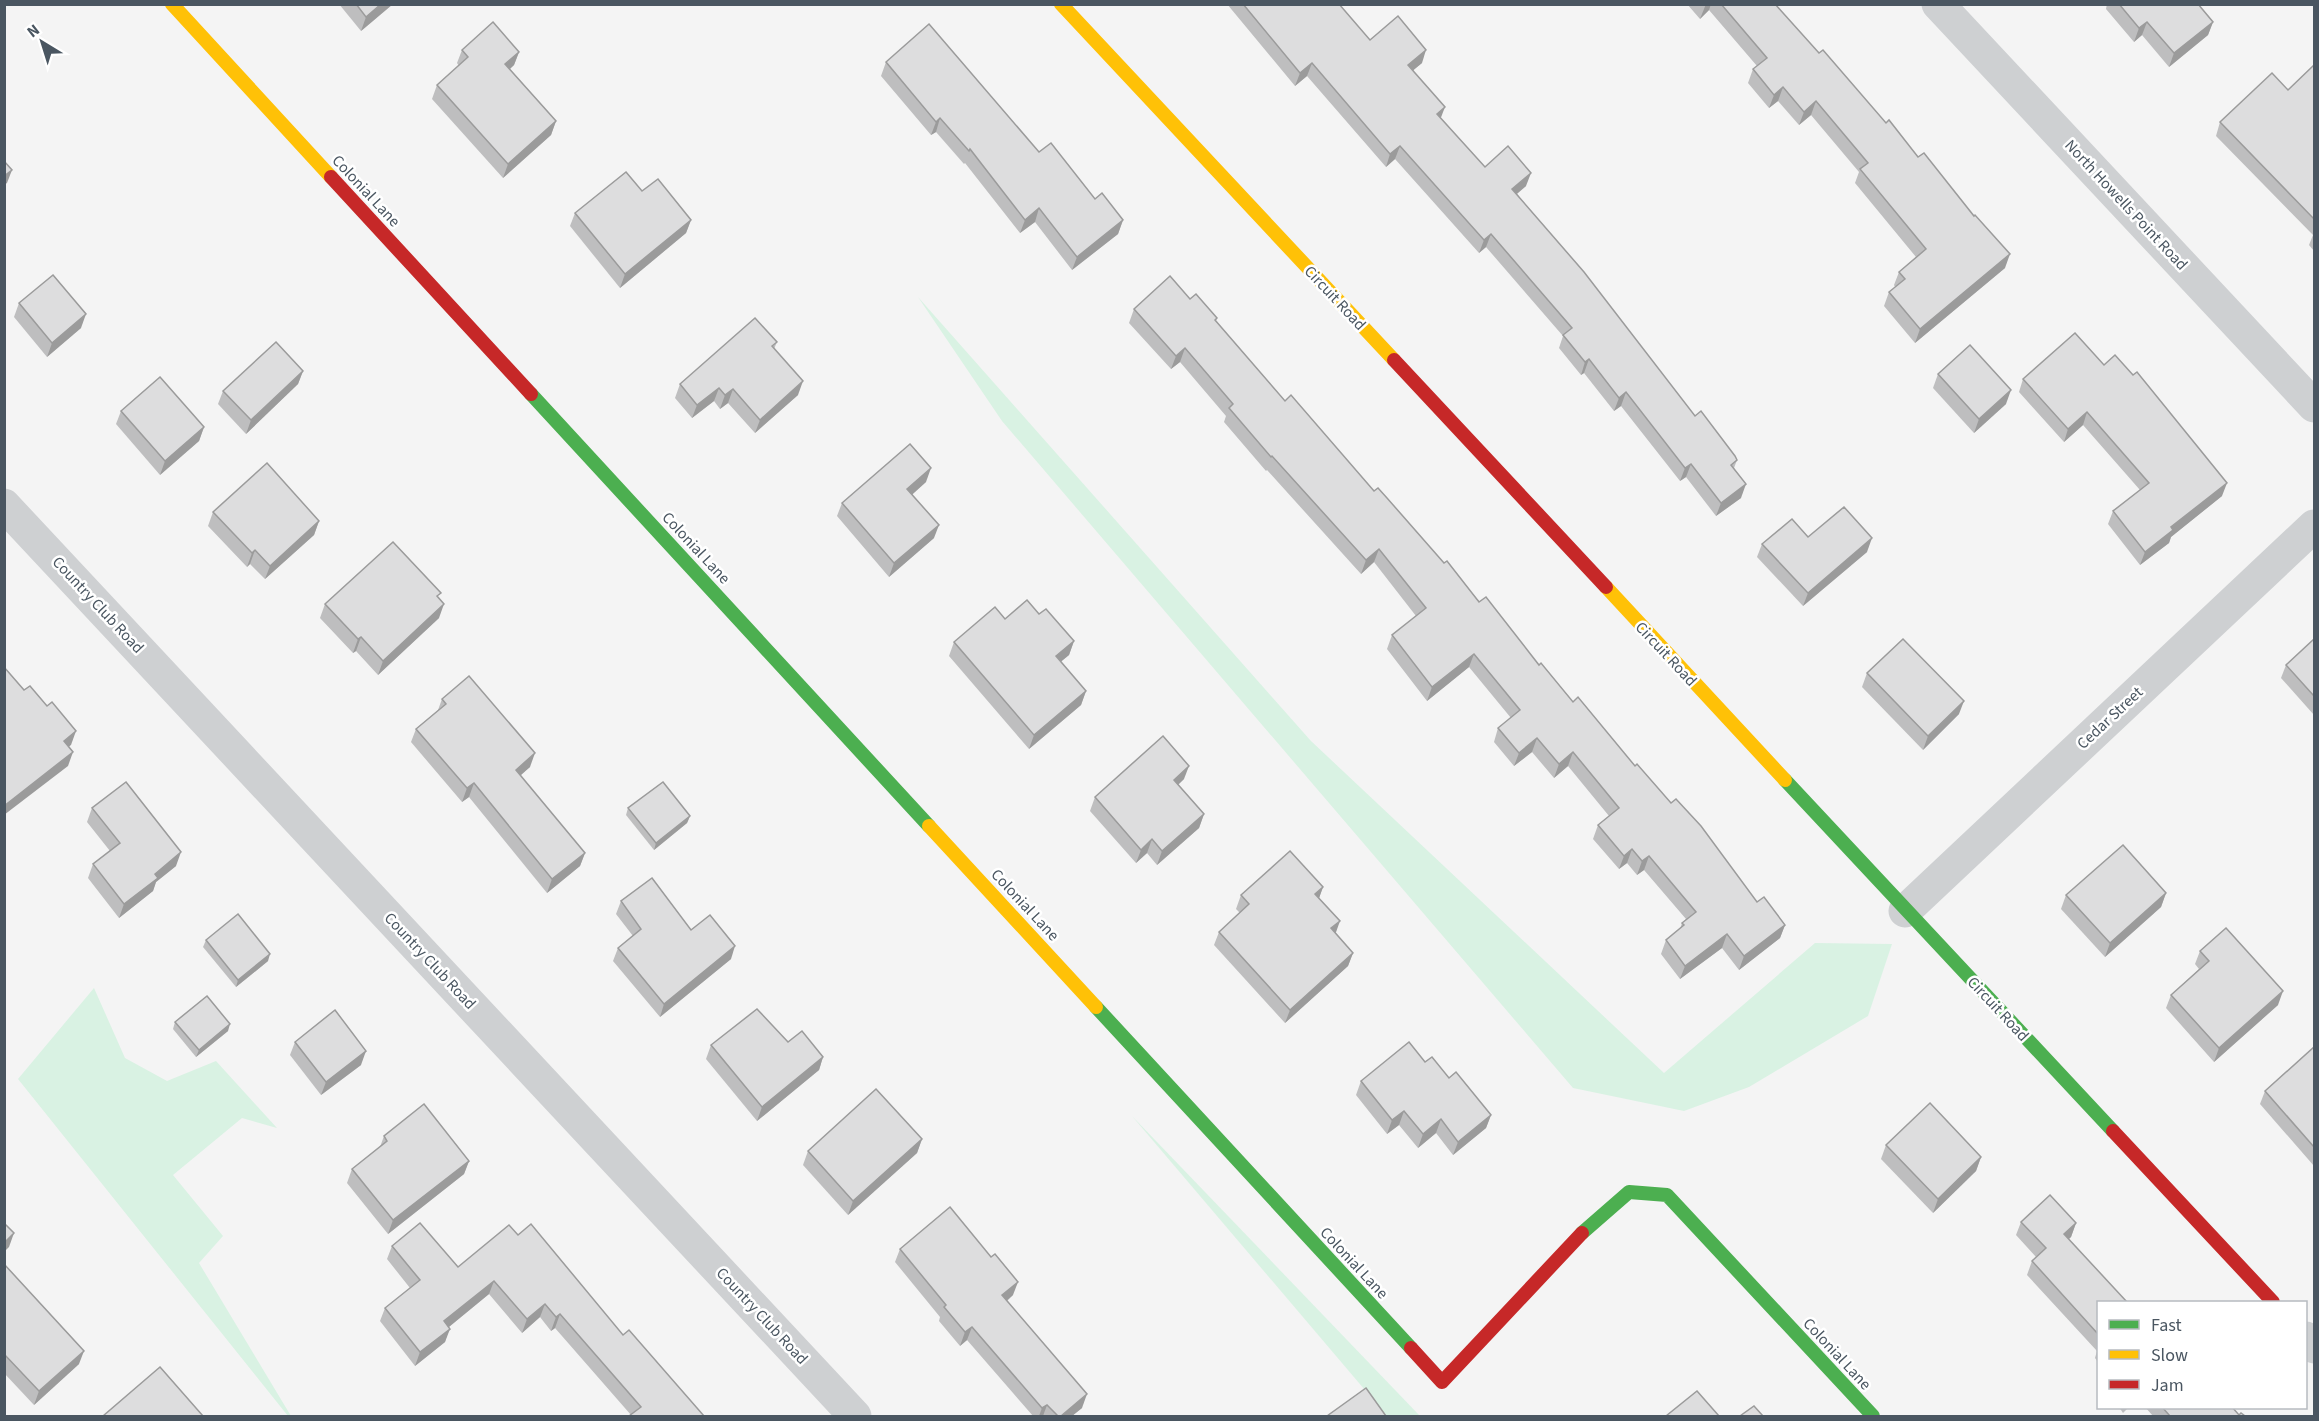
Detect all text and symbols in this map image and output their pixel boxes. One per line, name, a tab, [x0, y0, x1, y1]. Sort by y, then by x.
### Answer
north arrow	[12, 12, 72, 72]
text: N	[22, 19, 44, 43]
street label: North Howells Point Road	[2060, 135, 2192, 275]
street label: Colonial Lane	[327, 150, 405, 232]
street label: Circuit Road	[1299, 261, 1371, 335]
street label: Colonial Lane	[657, 507, 735, 589]
street label: Country Club Road	[47, 552, 149, 658]
street label: Circuit Road	[1630, 617, 1702, 691]
street label: Cedar Street	[2072, 681, 2148, 754]
street label: Colonial Lane	[986, 864, 1064, 946]
street label: Country Club Road	[379, 908, 481, 1014]
street label: Circuit Road	[1962, 972, 2034, 1046]
street label: Colonial Lane	[1315, 1222, 1393, 1304]
street label: Country Club Road	[711, 1263, 813, 1369]
legend	[2097, 1301, 2307, 1409]
street label: Colonial Lane	[1798, 1313, 1876, 1395]
text: Fast	[2151, 1313, 2182, 1338]
text: Slow	[2151, 1343, 2188, 1368]
text: Jam	[2151, 1373, 2184, 1398]

